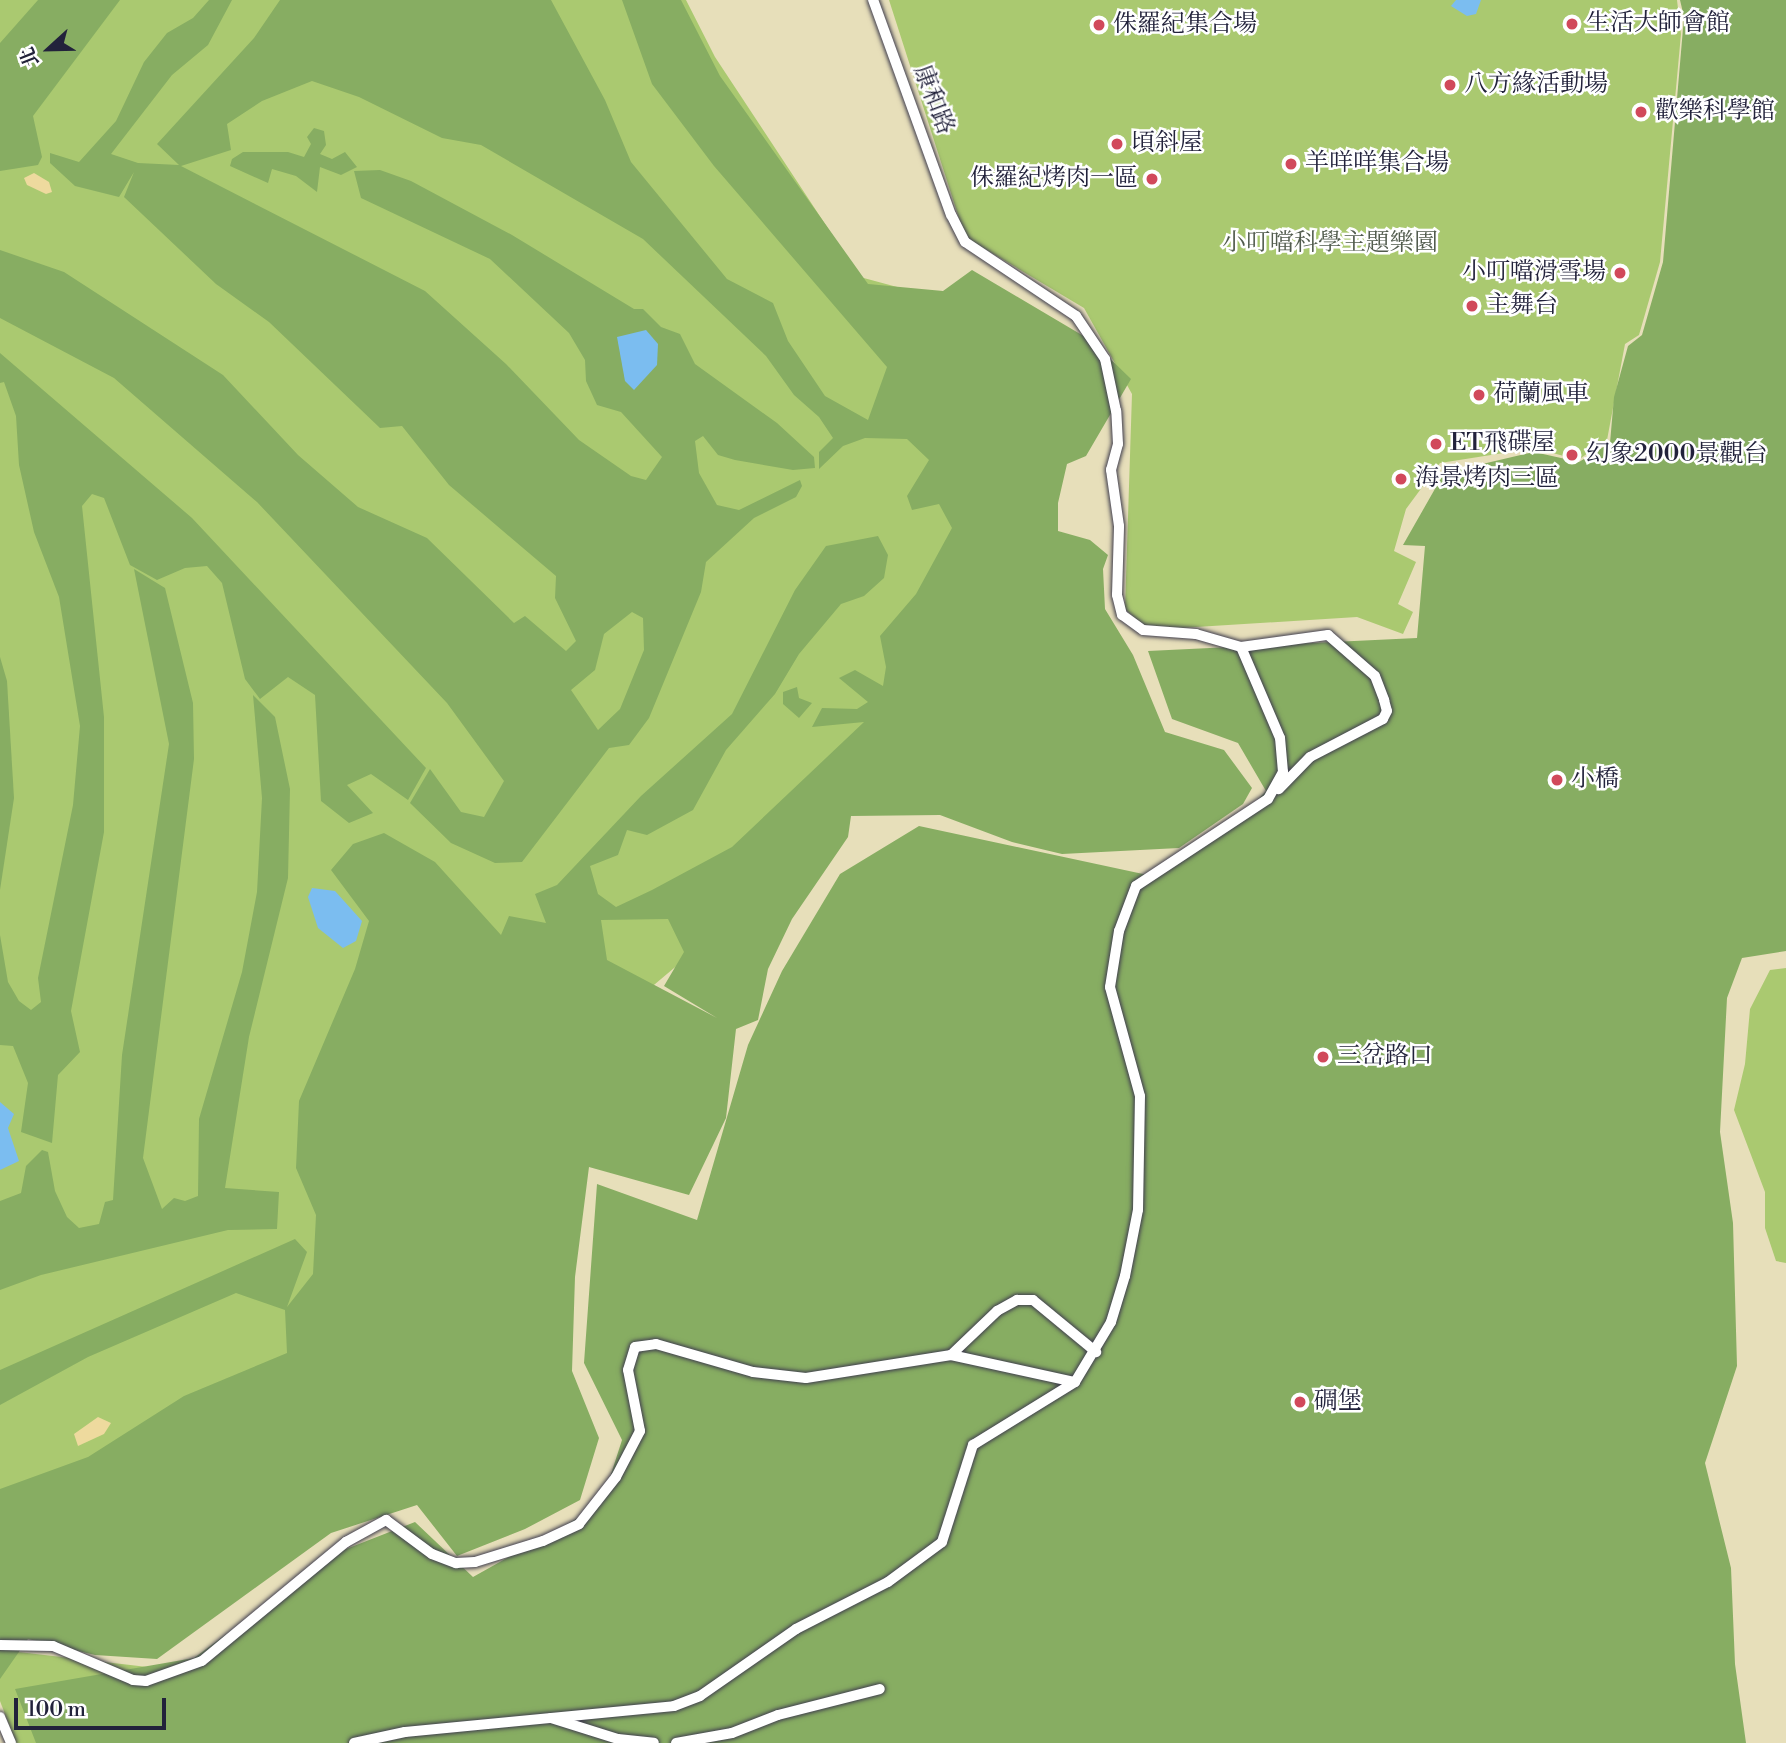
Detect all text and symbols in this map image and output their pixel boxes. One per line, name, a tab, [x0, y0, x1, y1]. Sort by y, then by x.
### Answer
place label: 生活大師會館	[1586, 10, 1730, 38]
place label: 侏羅紀集合場	[1113, 11, 1257, 39]
north arrow	[14, 14, 84, 84]
marker: 生活大師會館	[1564, 16, 1580, 32]
marker: 侏羅紀集合場	[1091, 17, 1107, 33]
text: 北	[15, 44, 44, 70]
street label: 康和路	[907, 61, 959, 139]
place label: 八方緣活動場	[1464, 71, 1608, 99]
marker: 八方緣活動場	[1442, 77, 1458, 93]
place label: 歡樂科學館	[1655, 98, 1775, 126]
marker: 歡樂科學館	[1633, 104, 1649, 120]
place label: 頃斜屋	[1131, 130, 1203, 158]
marker: 頃斜屋	[1109, 136, 1125, 152]
place label: 羊咩咩集合場	[1305, 150, 1449, 178]
marker: 羊咩咩集合場	[1283, 156, 1299, 172]
place label: 侏羅紀烤肉一區	[970, 165, 1138, 193]
marker: 侏羅紀烤肉一區	[1144, 171, 1160, 187]
park label: 小叮噹科學主題樂園	[1222, 230, 1438, 258]
place label: 小叮噹滑雪場	[1462, 259, 1606, 287]
marker: 小叮噹滑雪場	[1612, 265, 1628, 281]
place label: 主舞台	[1486, 292, 1558, 320]
marker: 主舞台	[1464, 298, 1480, 314]
place label: 荷蘭風車	[1493, 381, 1589, 409]
marker: 荷蘭風車	[1471, 387, 1487, 403]
place label: ET飛碟屋	[1450, 430, 1555, 458]
marker: ET飛碟屋	[1428, 436, 1444, 452]
place label: 幻象2000景觀台	[1586, 441, 1767, 469]
marker: 幻象2000景觀台	[1564, 447, 1580, 463]
place label: 海景烤肉三區	[1415, 465, 1559, 493]
marker: 海景烤肉三區	[1393, 471, 1409, 487]
place label: 小橋	[1571, 766, 1619, 794]
marker: 小橋	[1549, 772, 1565, 788]
place label: 三岔路口	[1337, 1043, 1433, 1071]
marker: 三岔路口	[1315, 1049, 1331, 1065]
place label: 碉堡	[1314, 1388, 1362, 1416]
marker: 碉堡	[1292, 1394, 1308, 1410]
scale bar	[18, 1684, 170, 1728]
text: 100 m	[27, 1697, 86, 1723]

